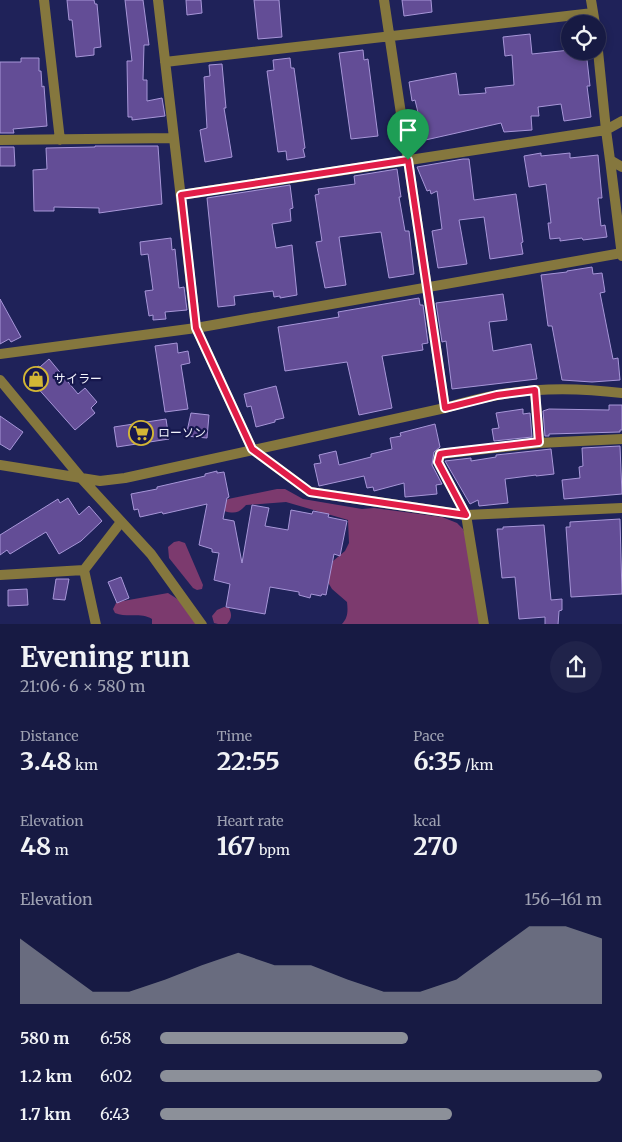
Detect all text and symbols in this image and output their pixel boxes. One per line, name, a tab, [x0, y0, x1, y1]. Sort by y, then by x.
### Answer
map controls	[561, 15, 606, 60]
button: locate	[561, 15, 606, 60]
pin	[387, 109, 429, 160]
icon: arrive	[394, 116, 422, 144]
shop icon: サイラー	[23, 366, 49, 392]
place label: サイラー	[54, 371, 102, 386]
supermarket icon: ローソン	[128, 420, 154, 446]
place label: ローソン	[158, 425, 206, 440]
text: Evening run	[20, 639, 190, 675]
button: share	[550, 641, 602, 693]
text: 21:06 · 6 × 580 m	[20, 676, 145, 696]
text: Distance	[20, 727, 79, 745]
text: Time	[217, 727, 252, 745]
text: Pace	[413, 727, 444, 745]
text: 3.48	[20, 745, 72, 777]
text: 22:55	[217, 745, 280, 777]
text: 6:35	[413, 745, 462, 777]
text: km	[72, 756, 98, 774]
text: /km	[462, 756, 493, 774]
text: Elevation	[20, 812, 84, 830]
text: Heart rate	[217, 812, 284, 830]
text: kcal	[413, 812, 441, 830]
text: 48	[20, 830, 51, 862]
text: 167	[217, 830, 256, 862]
text: 270	[413, 830, 458, 862]
text: m	[51, 841, 69, 859]
text: bpm	[256, 841, 290, 859]
text: Elevation	[20, 889, 93, 909]
text: 156–161 m	[524, 889, 602, 909]
text: 580 m	[20, 1028, 69, 1048]
text: 6:58	[100, 1028, 131, 1048]
text: 1.2 km	[20, 1066, 72, 1086]
text: 6:02	[100, 1066, 132, 1086]
text: 1.7 km	[20, 1104, 71, 1124]
text: 6:43	[100, 1104, 130, 1124]

